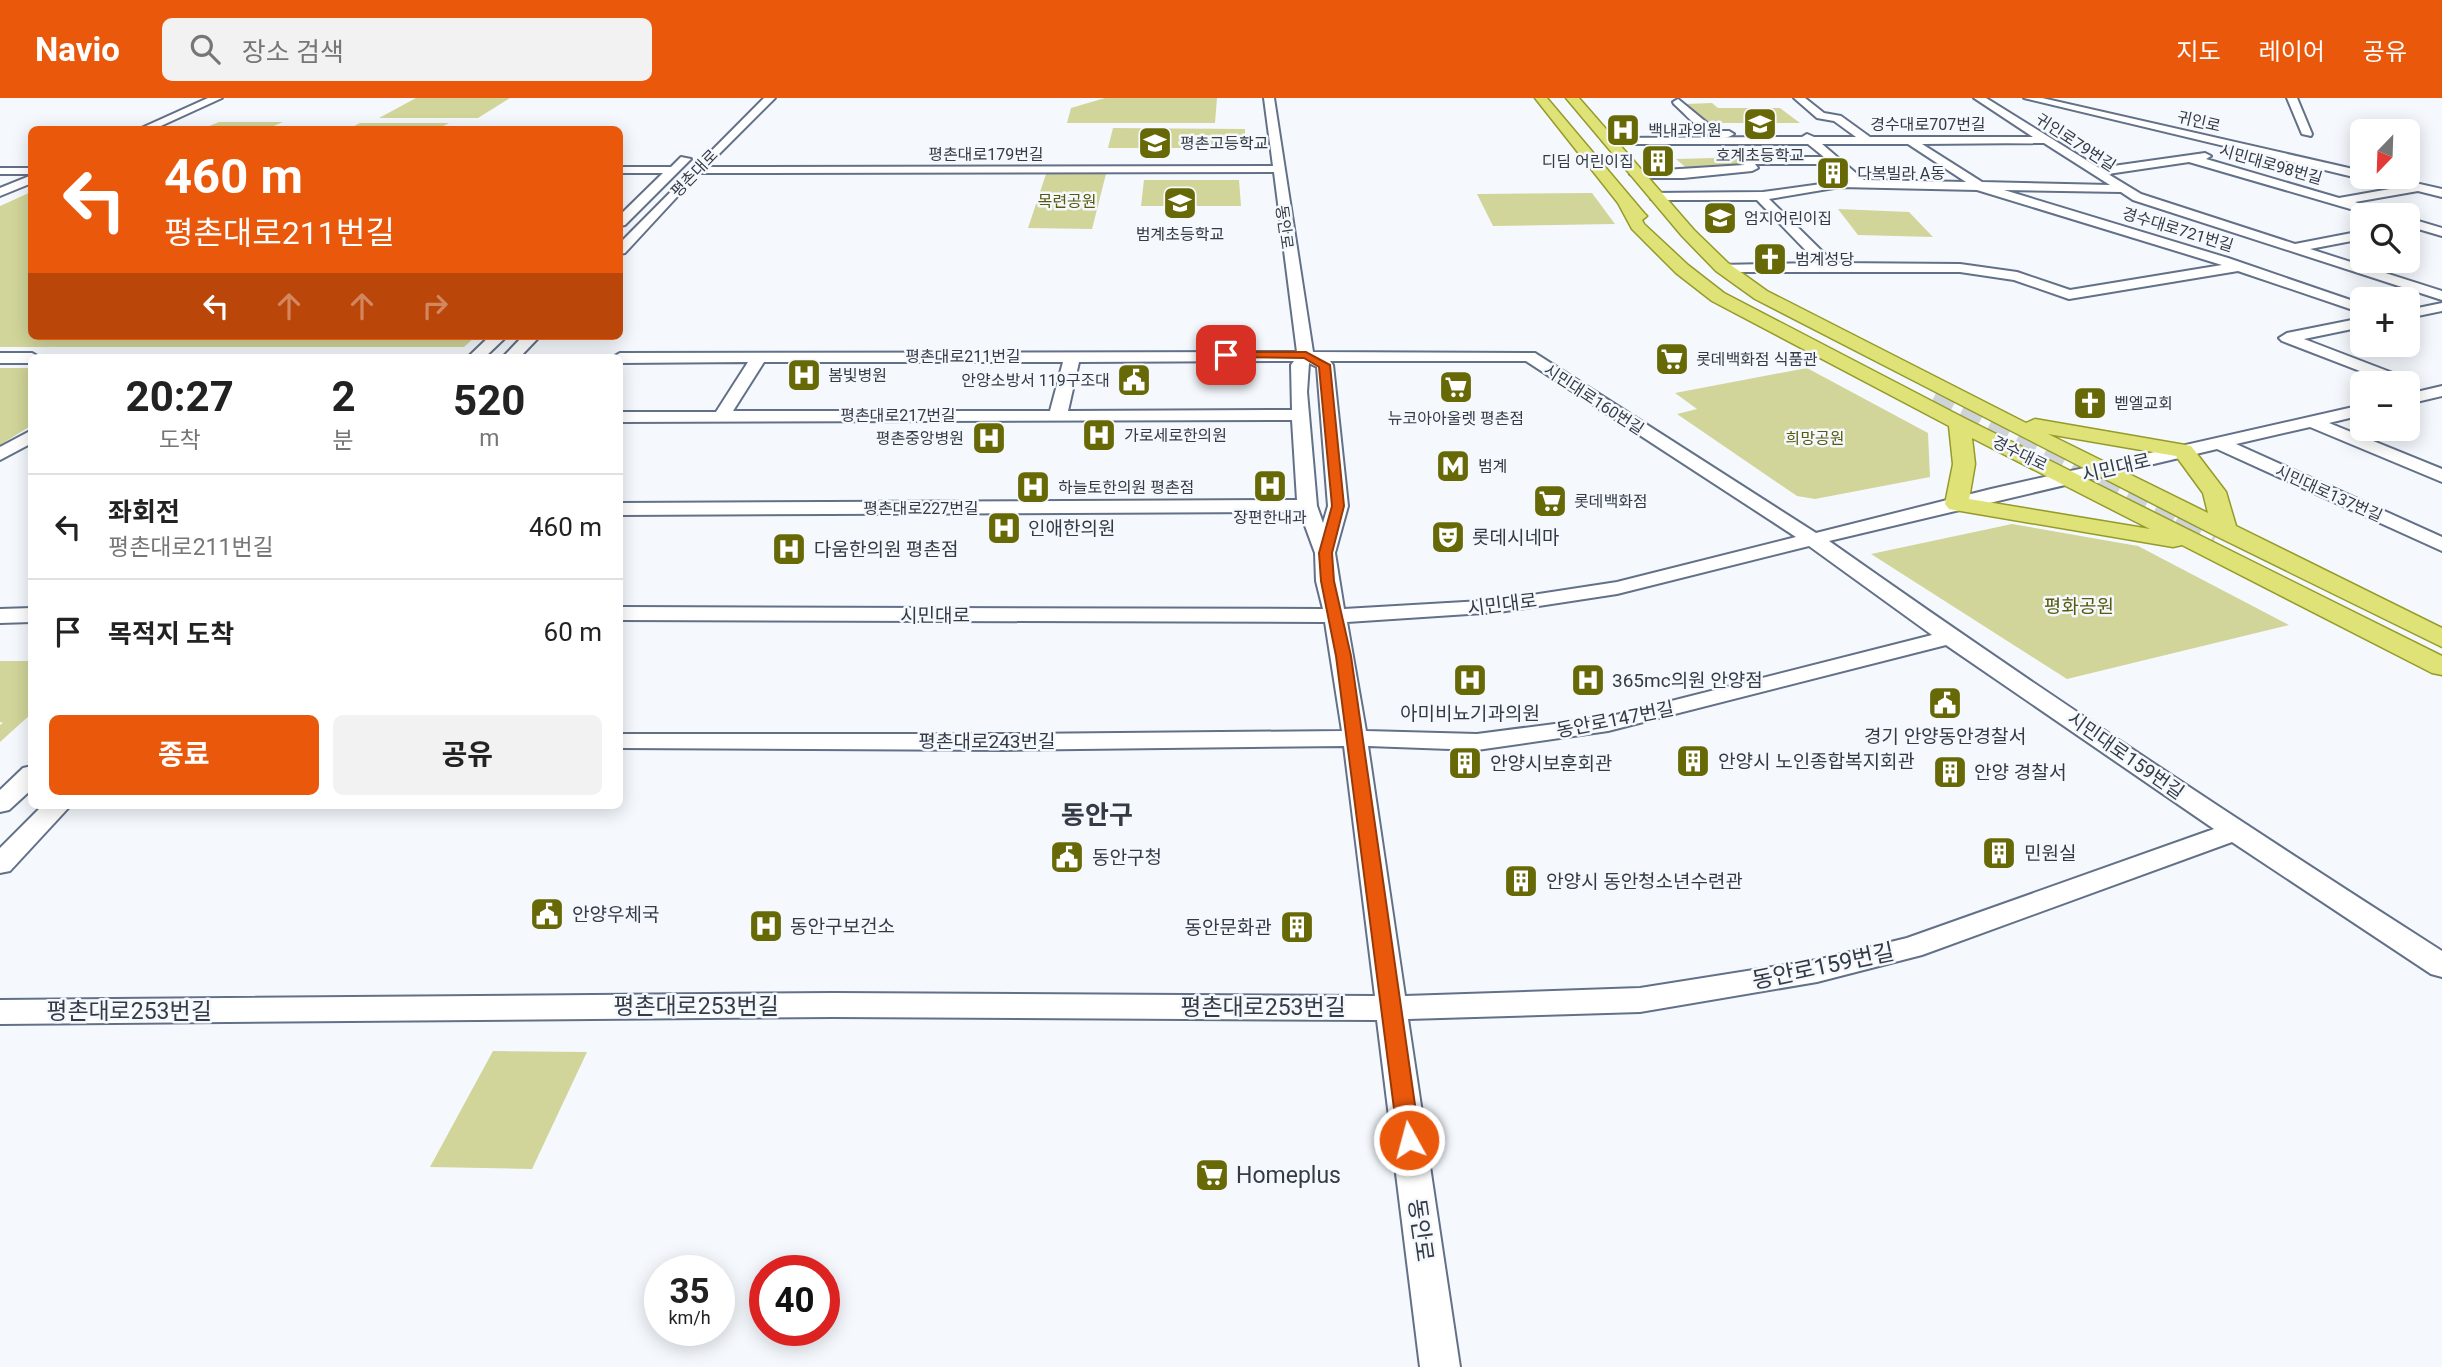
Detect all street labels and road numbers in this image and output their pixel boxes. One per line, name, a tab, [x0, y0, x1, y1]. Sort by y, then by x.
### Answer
street label: 귀인로	[2175, 107, 2223, 136]
street label: 귀인로79번길	[2032, 110, 2119, 175]
street label: 경수대로707번길	[1870, 115, 1986, 134]
street label: 시민대로98번길	[2217, 141, 2325, 188]
street label: 평촌대로	[667, 145, 722, 201]
street label: 평촌대로179번길	[928, 145, 1044, 164]
street label: 동안로	[1272, 204, 1297, 251]
street label: 경수대로721번길	[2120, 204, 2236, 255]
street label: 평촌대로211번길	[905, 347, 1021, 366]
street label: 시민대로160번길	[1540, 360, 1647, 439]
street label: 평촌대로217번길	[840, 406, 956, 425]
street label: 경수대로	[1989, 432, 2051, 475]
street label: 시민대로	[2079, 448, 2153, 487]
street label: 시민대로137번길	[2272, 461, 2385, 526]
street label: 평촌대로227번길	[863, 499, 979, 518]
street label: 시민대로	[1466, 589, 1538, 620]
street label: 시민대로	[900, 604, 970, 627]
street label: 동안로147번길	[1554, 697, 1676, 742]
street label: 시민대로159번길	[2063, 707, 2188, 804]
street label: 평촌대로243번길	[919, 730, 1055, 753]
street label: 동안로159번길	[1750, 938, 1897, 995]
street label: 평촌대로253번길	[613, 993, 779, 1020]
street label: 평촌대로253번길	[1180, 994, 1346, 1021]
street label: 평촌대로253번길	[46, 998, 212, 1025]
street label: 동안로	[1403, 1197, 1438, 1263]

